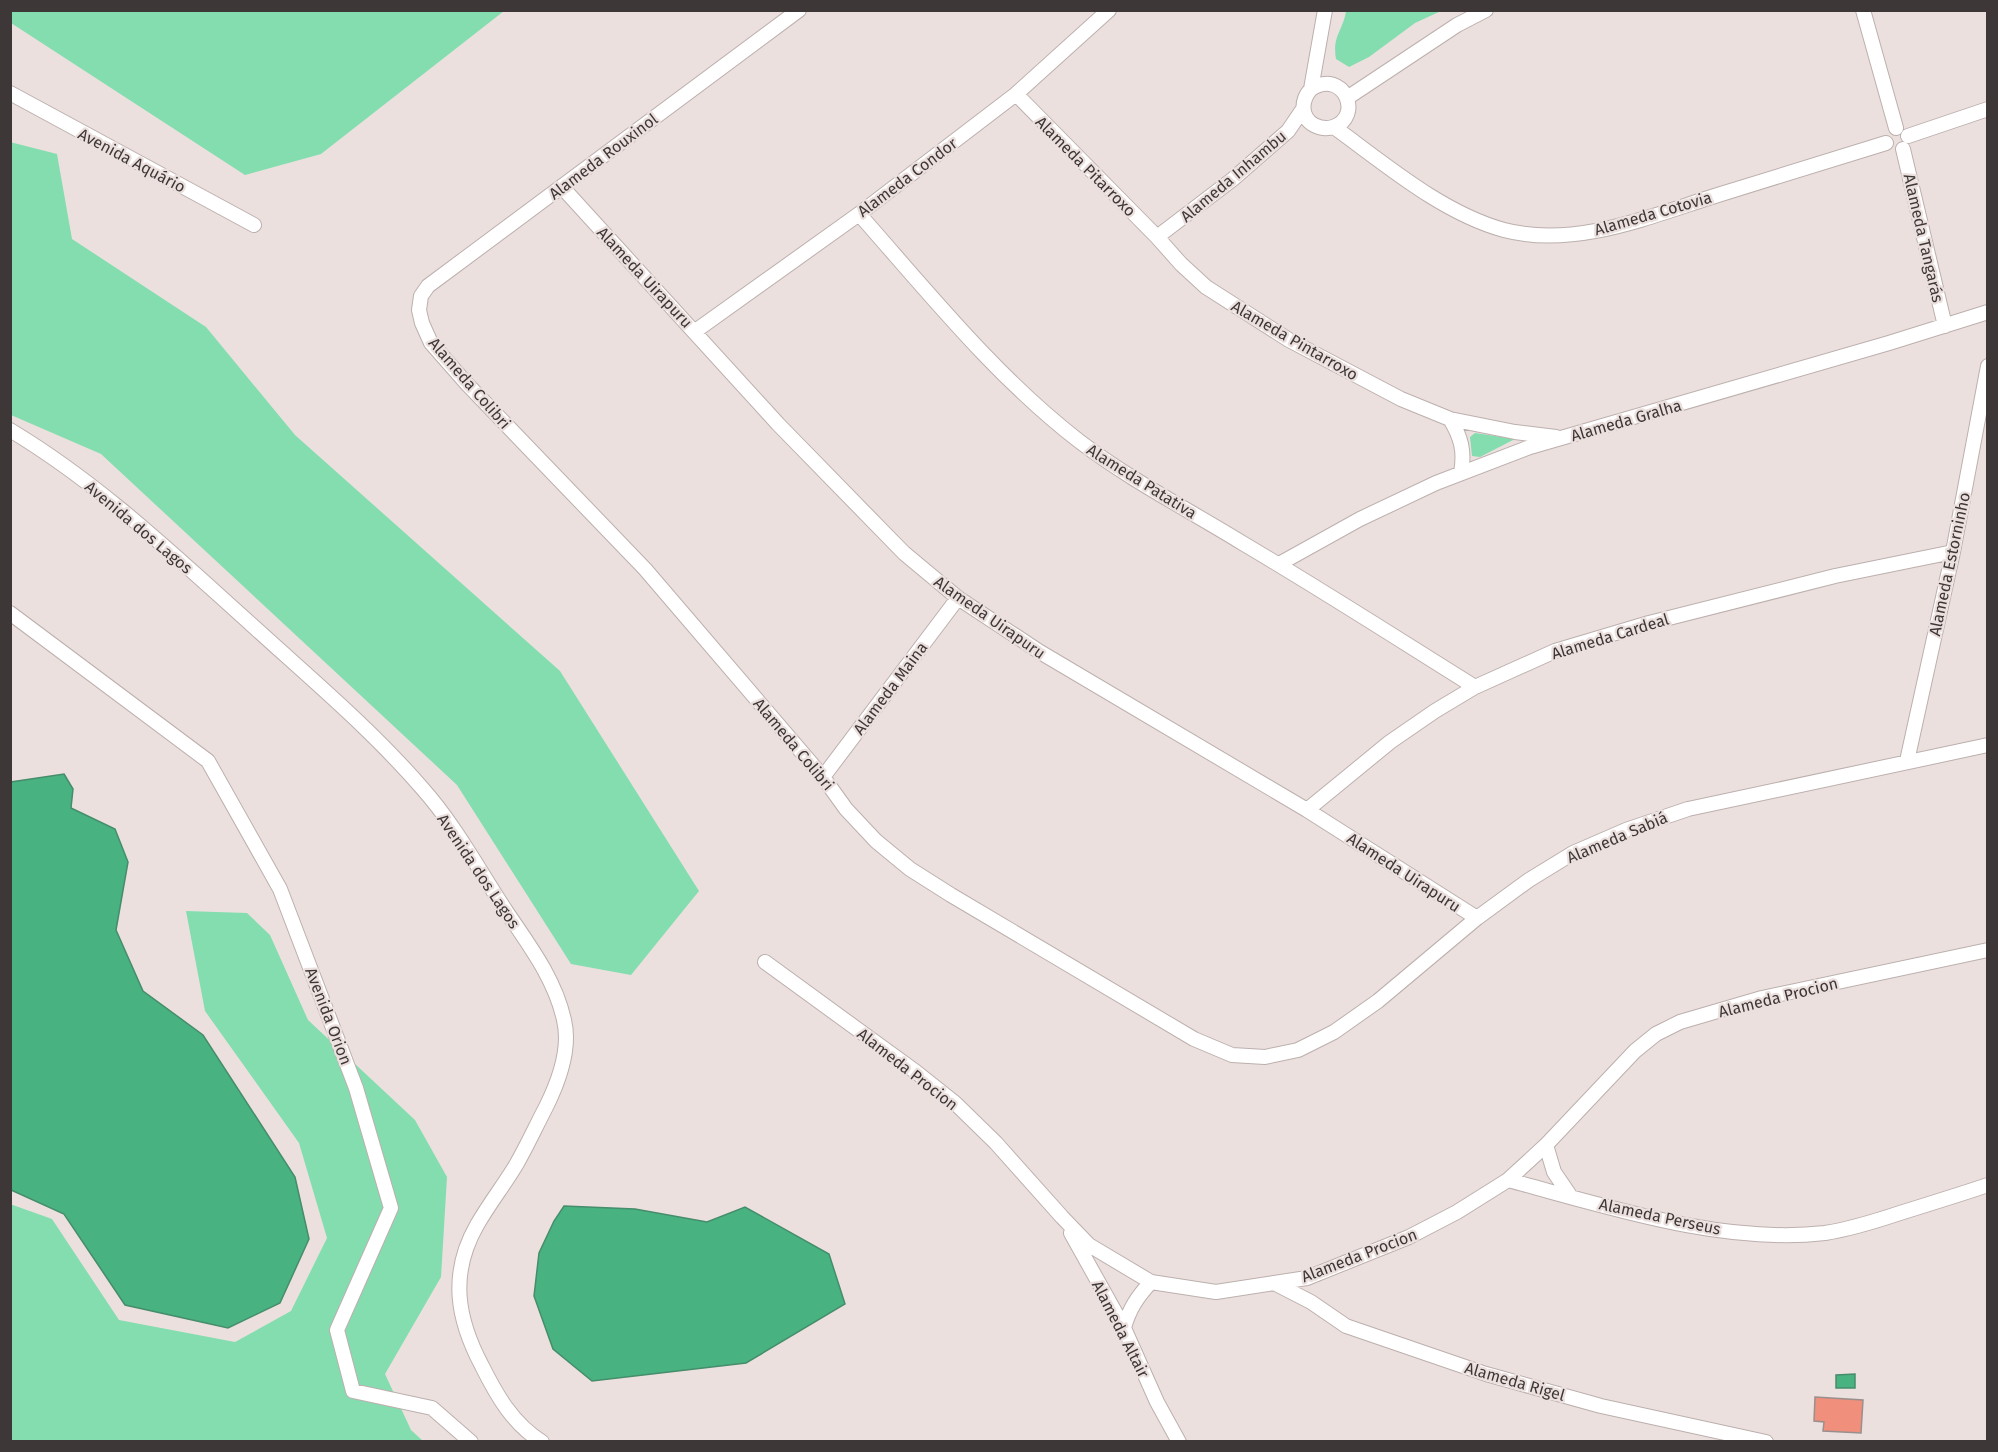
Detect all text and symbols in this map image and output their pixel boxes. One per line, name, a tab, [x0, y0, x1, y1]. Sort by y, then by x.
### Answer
street label: Alameda Rouxinol	[545, 109, 662, 203]
street label: Alameda Pitarroxo	[1032, 112, 1140, 220]
street label: Avenida Aquário	[75, 124, 189, 197]
street label: Alameda Inhambu	[1177, 127, 1290, 226]
street label: Alameda Condor	[854, 133, 962, 221]
street label: Alameda Tangarás	[1899, 172, 1948, 304]
street label: Alameda Cotovia	[1592, 188, 1714, 239]
street label: Alameda Uirapuru	[593, 223, 696, 332]
street label: Alameda Pintarroxo	[1228, 296, 1361, 384]
street label: Alameda Colibri	[425, 334, 514, 433]
street label: Alameda Gralha	[1569, 396, 1684, 445]
street label: Alameda Patativa	[1083, 440, 1200, 523]
street label: Avenida dos Lagos	[81, 477, 196, 578]
street label: Alameda Estorninho	[1925, 491, 1974, 638]
street label: Alameda Uirapuru	[931, 572, 1049, 663]
street label: Alameda Cardeal	[1549, 609, 1672, 663]
street label: Alameda Maina	[849, 638, 931, 738]
street label: Alameda Colibri	[749, 694, 838, 794]
street label: Alameda Sabiá	[1564, 808, 1670, 867]
street label: Avenida dos Lagos	[433, 810, 524, 932]
street label: Alameda Uirapuru	[1344, 829, 1464, 916]
street label: Avenida Orion	[301, 965, 356, 1067]
street label: Alameda Procion	[1716, 973, 1840, 1021]
street label: Alameda Procion	[854, 1024, 962, 1115]
street label: Alameda Perseus	[1597, 1194, 1722, 1239]
street label: Alameda Procion	[1299, 1225, 1420, 1286]
street label: Alameda Altair	[1088, 1278, 1154, 1382]
street label: Alameda Rigel	[1463, 1358, 1567, 1405]

